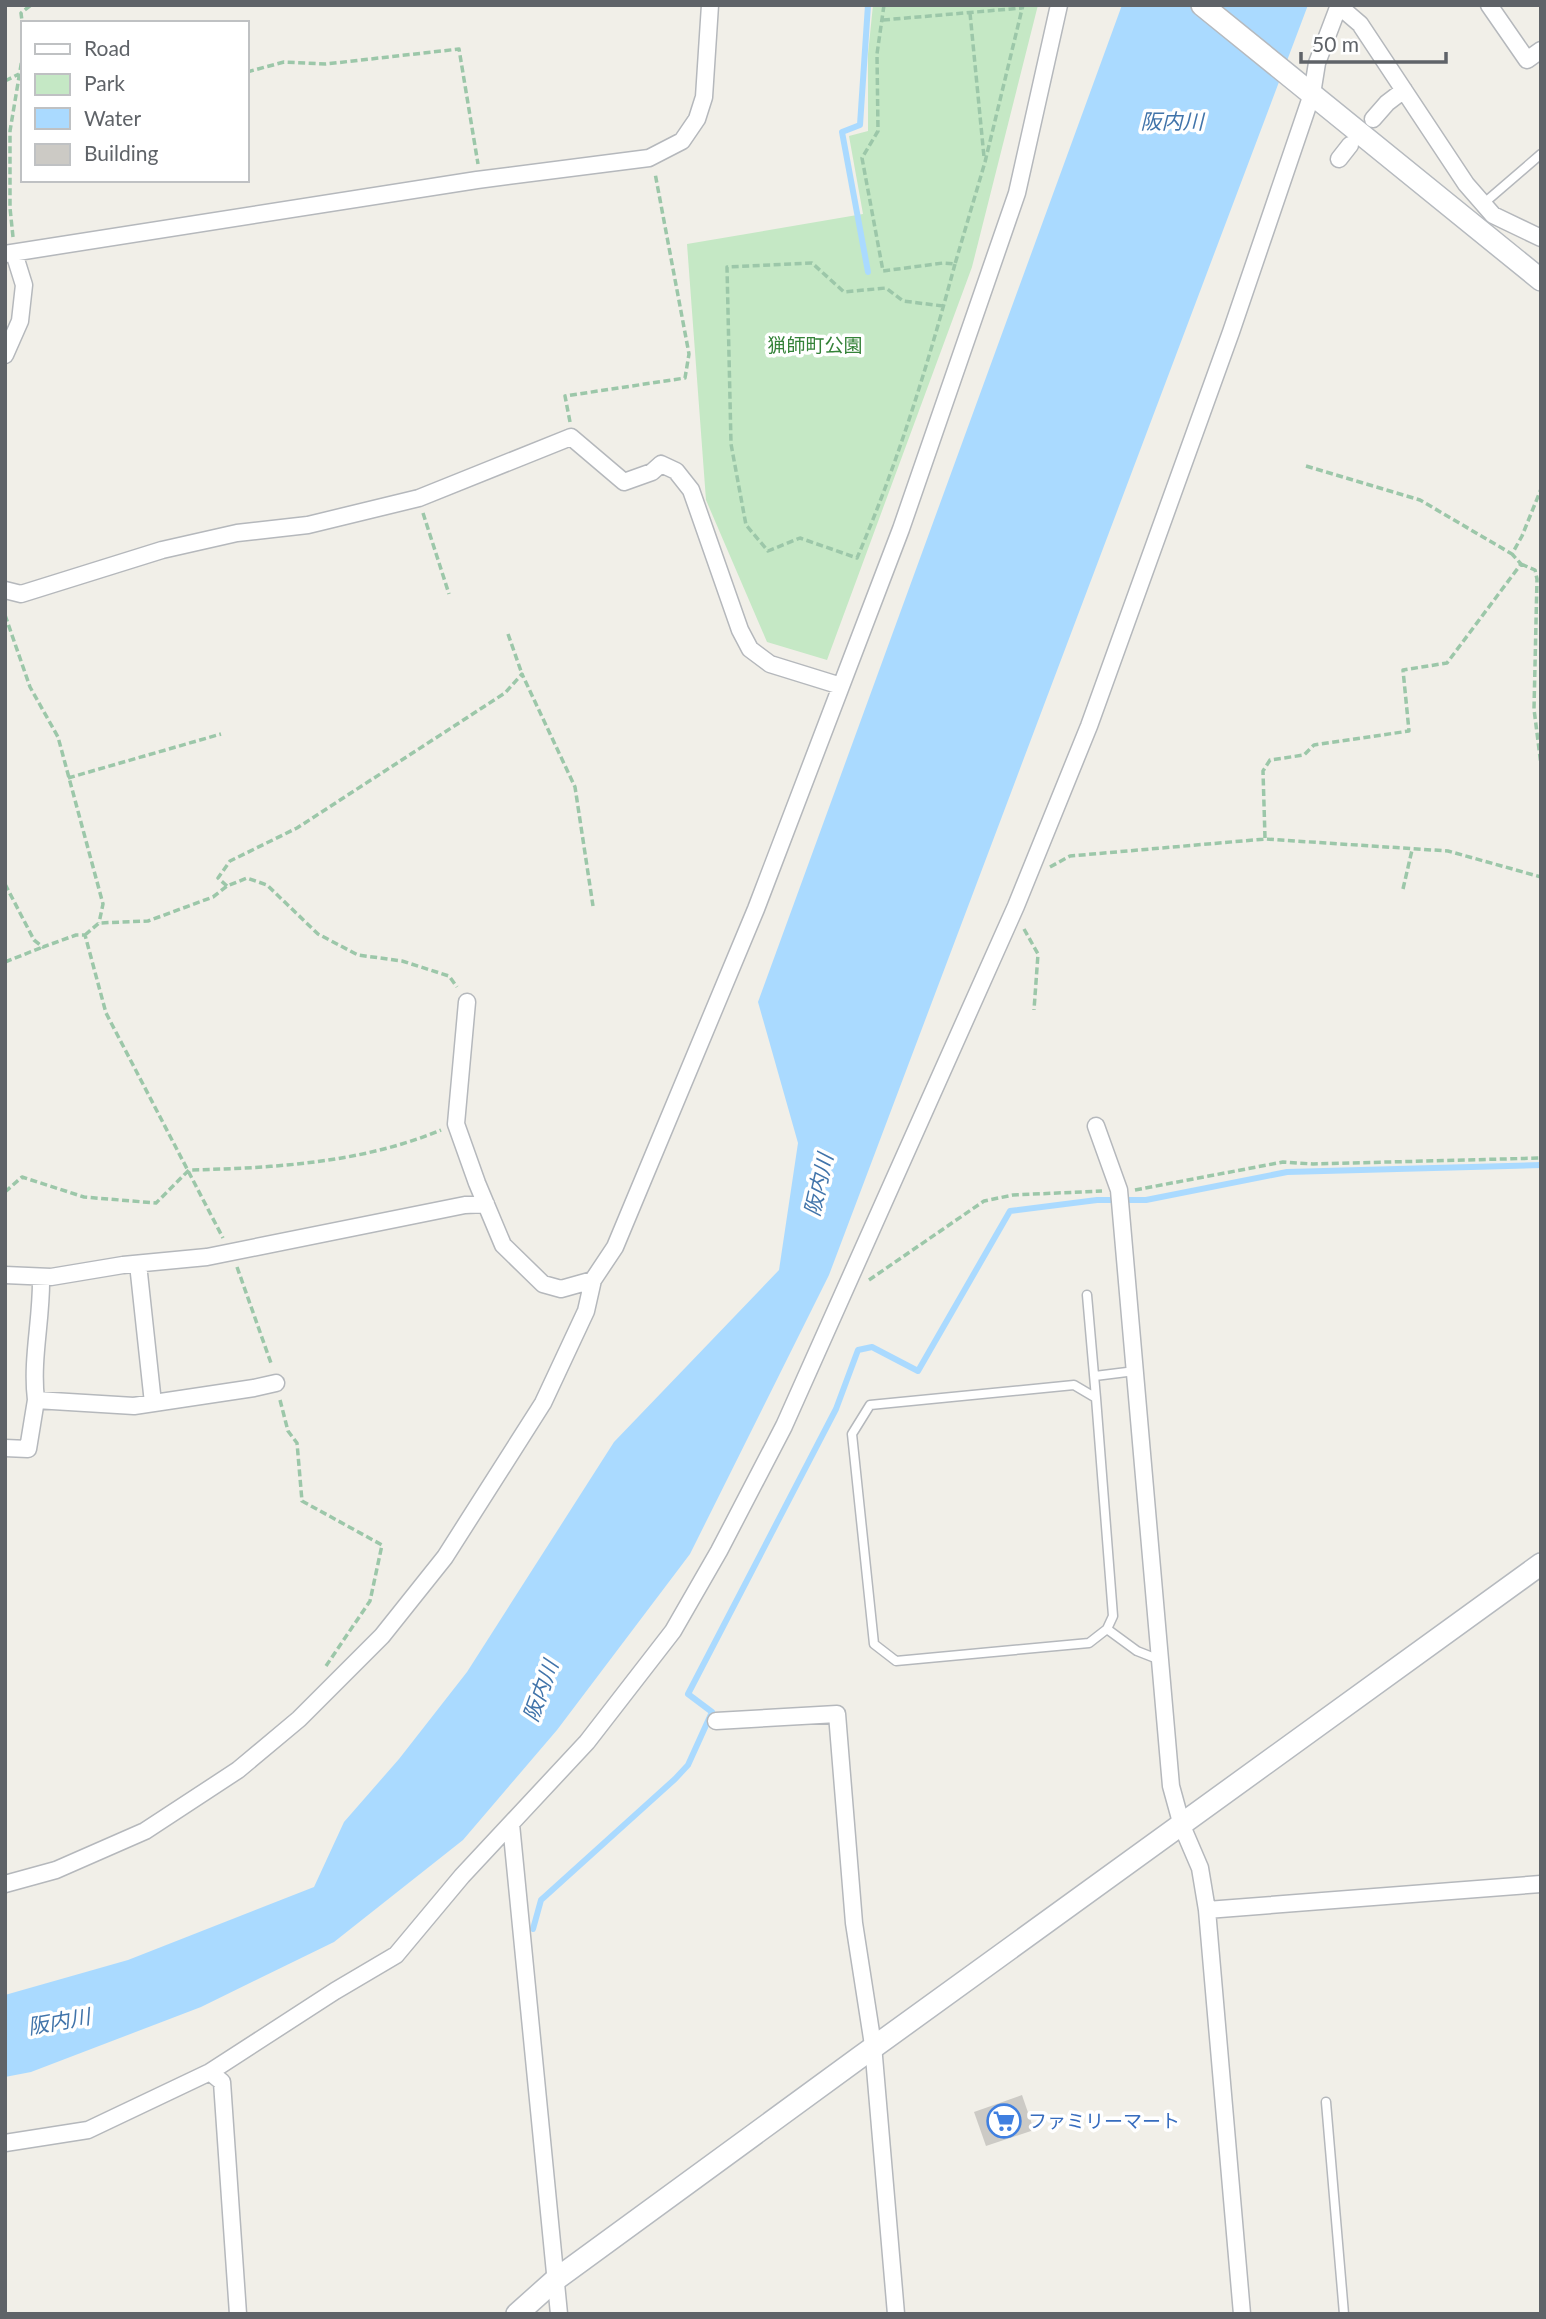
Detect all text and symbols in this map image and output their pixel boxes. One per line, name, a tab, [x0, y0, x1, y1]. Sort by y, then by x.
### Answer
legend	[21, 21, 248, 182]
scale bar	[1301, 21, 1446, 65]
text: 50 m	[1312, 31, 1359, 56]
text: Road	[84, 35, 131, 60]
text: Park	[84, 70, 125, 95]
text: Water	[84, 105, 141, 130]
water label: 阪内川	[1141, 108, 1205, 133]
text: Building	[84, 140, 159, 165]
park label: 猟師町公園	[767, 333, 863, 356]
water label: 阪内川	[798, 1149, 837, 1218]
water label: 阪内川	[517, 1655, 563, 1724]
water label: 阪内川	[26, 2002, 94, 2038]
supermarket icon: ファミリーマート	[985, 2102, 1023, 2140]
place label: ファミリーマート	[1028, 2109, 1180, 2132]

